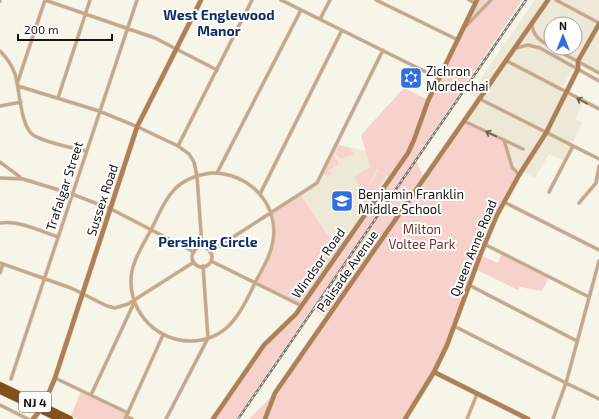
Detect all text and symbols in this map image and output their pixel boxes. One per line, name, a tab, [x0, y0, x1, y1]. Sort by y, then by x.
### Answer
district label: West Englewood Manor	[163, 6, 275, 39]
scale bar	[18, 16, 112, 42]
north arrow	[543, 16, 583, 56]
text: N	[559, 19, 567, 32]
text: 200 m	[24, 22, 58, 36]
place label: Zichron Mordechai	[426, 63, 489, 94]
synagogue icon: Zichron Mordechai	[398, 65, 424, 91]
one-way arrow	[577, 97, 589, 104]
one-way arrow	[486, 130, 498, 137]
street label: Trafalgar Street	[42, 139, 86, 233]
street label: Sussex Road	[83, 162, 121, 238]
place label: Benjamin Franklin Middle School	[358, 186, 464, 217]
school or university icon: Benjamin Franklin Middle School	[329, 188, 355, 214]
street label: Queen Anne Road	[446, 197, 500, 299]
park label: Milton Voltee Park	[389, 221, 456, 252]
street label: Windsor Road	[288, 225, 348, 301]
street label: Palisade Avenue	[313, 227, 381, 315]
district label: Pershing Circle	[158, 233, 258, 250]
road number: NJ 4	[19, 392, 51, 412]

